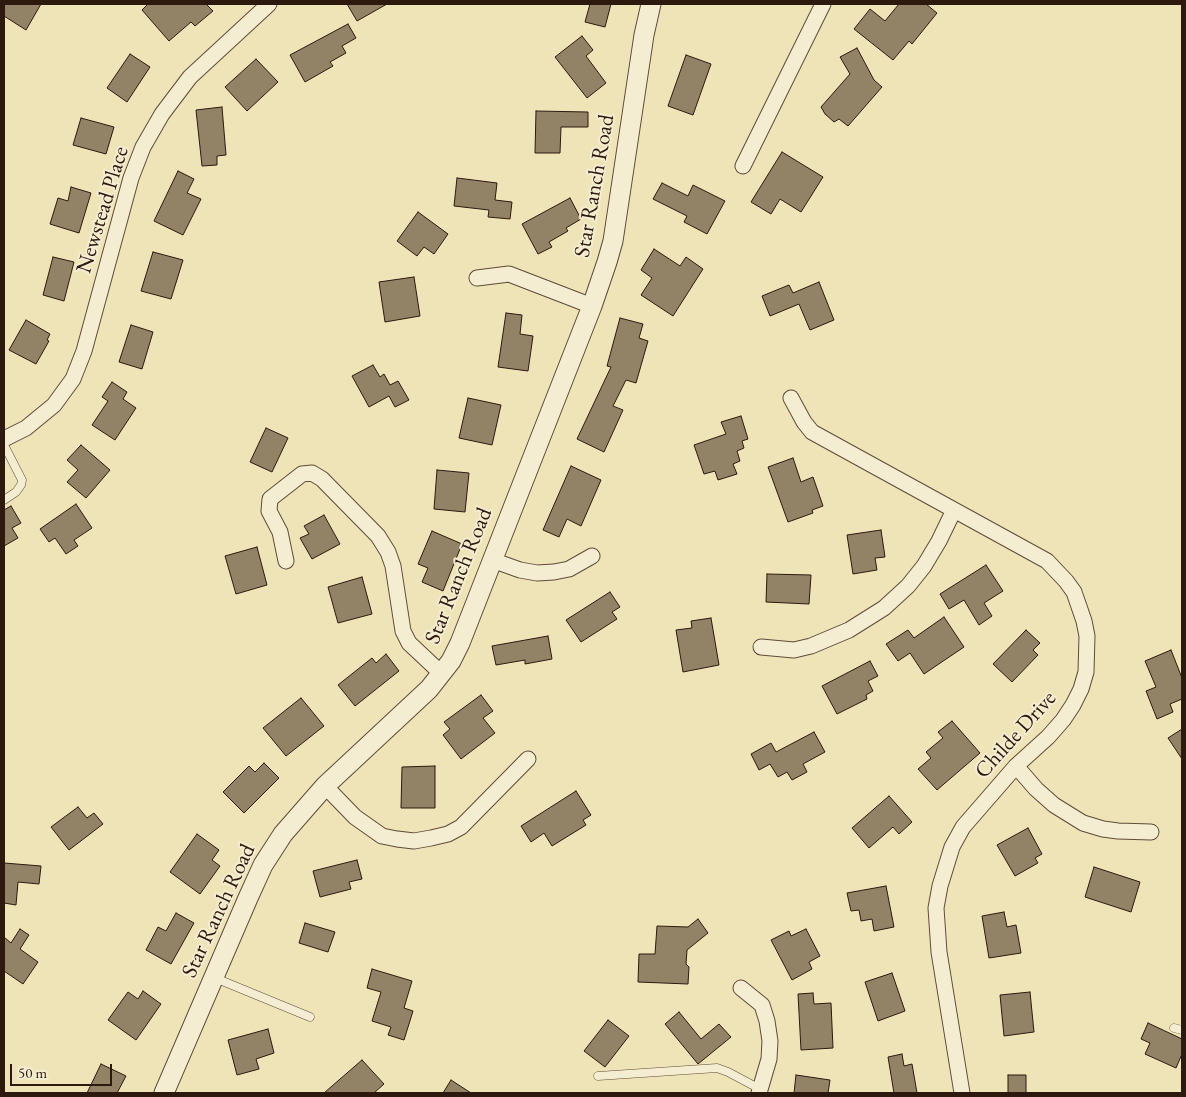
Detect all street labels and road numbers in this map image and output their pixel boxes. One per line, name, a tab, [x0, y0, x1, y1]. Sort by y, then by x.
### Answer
street label: Star Ranch Road	[569, 113, 621, 259]
street label: Newstead Place	[71, 143, 135, 277]
street label: Star Ranch Road	[420, 504, 498, 648]
street label: Childe Drive	[970, 686, 1062, 784]
street label: Star Ranch Road	[177, 840, 261, 982]

